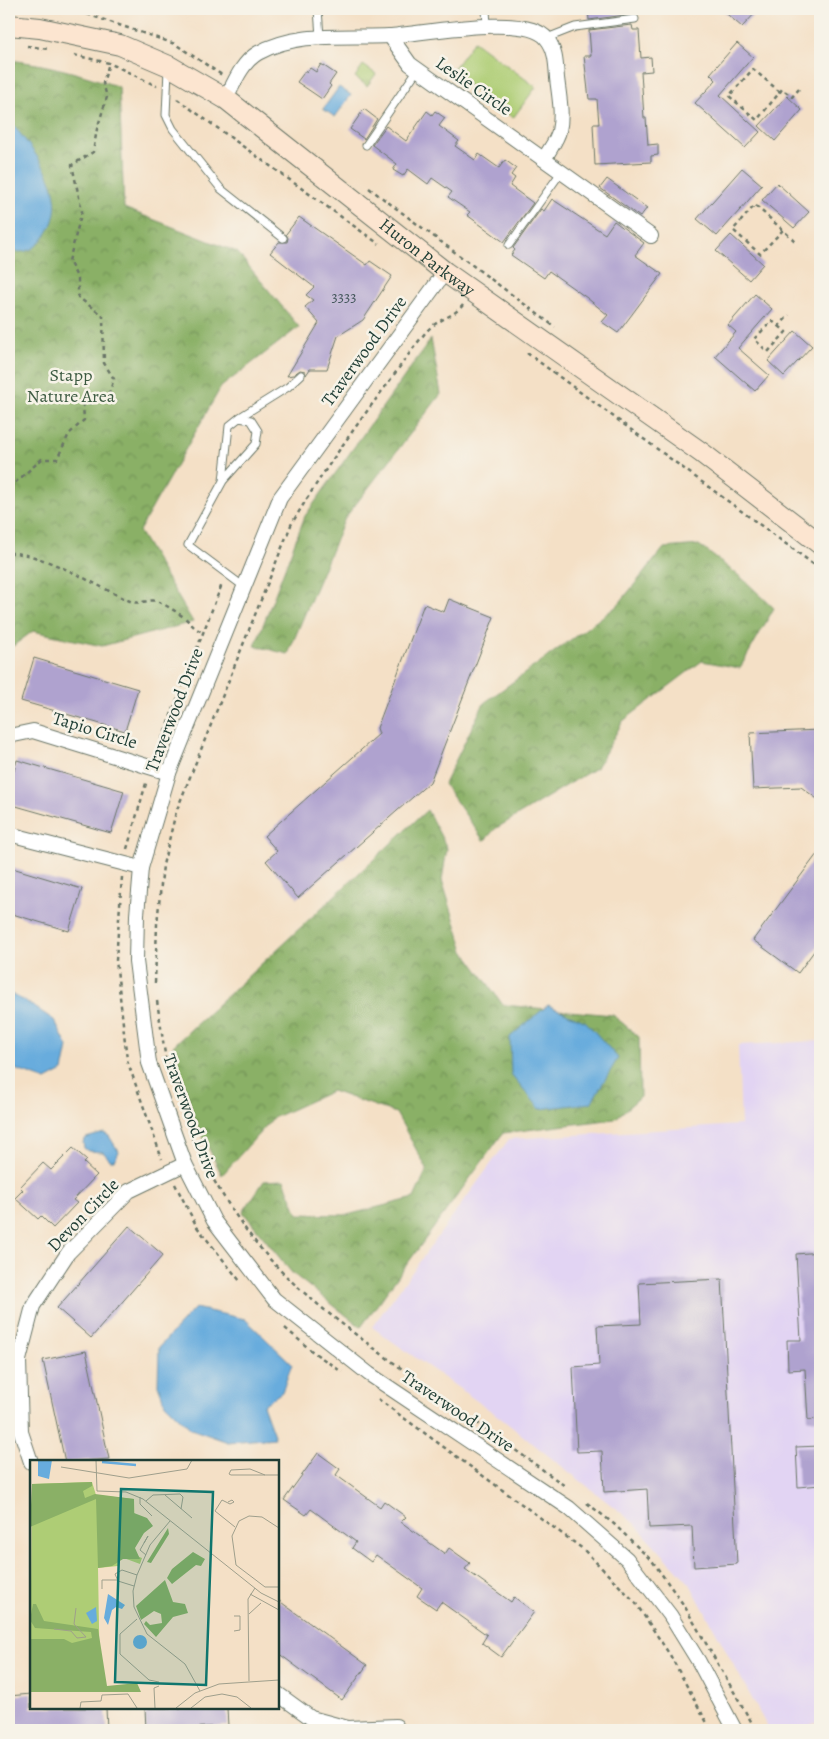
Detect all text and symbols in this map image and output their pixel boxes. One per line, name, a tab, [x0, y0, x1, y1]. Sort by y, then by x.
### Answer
street label: Leslie Circle	[431, 51, 517, 121]
street label: Huron Parkway	[374, 213, 481, 302]
house number: 3333	[332, 287, 356, 307]
street label: Traverwood Drive	[316, 291, 412, 411]
park label: Stapp Nature Area	[27, 363, 116, 408]
street label: Traverwood Drive	[139, 645, 209, 775]
street label: Tapio Circle	[50, 706, 140, 754]
street label: Traverwood Drive	[157, 1050, 225, 1182]
street label: Devon Circle	[42, 1173, 124, 1257]
street label: Traverwood Drive	[397, 1364, 519, 1458]
inset map	[30, 1460, 279, 1709]

